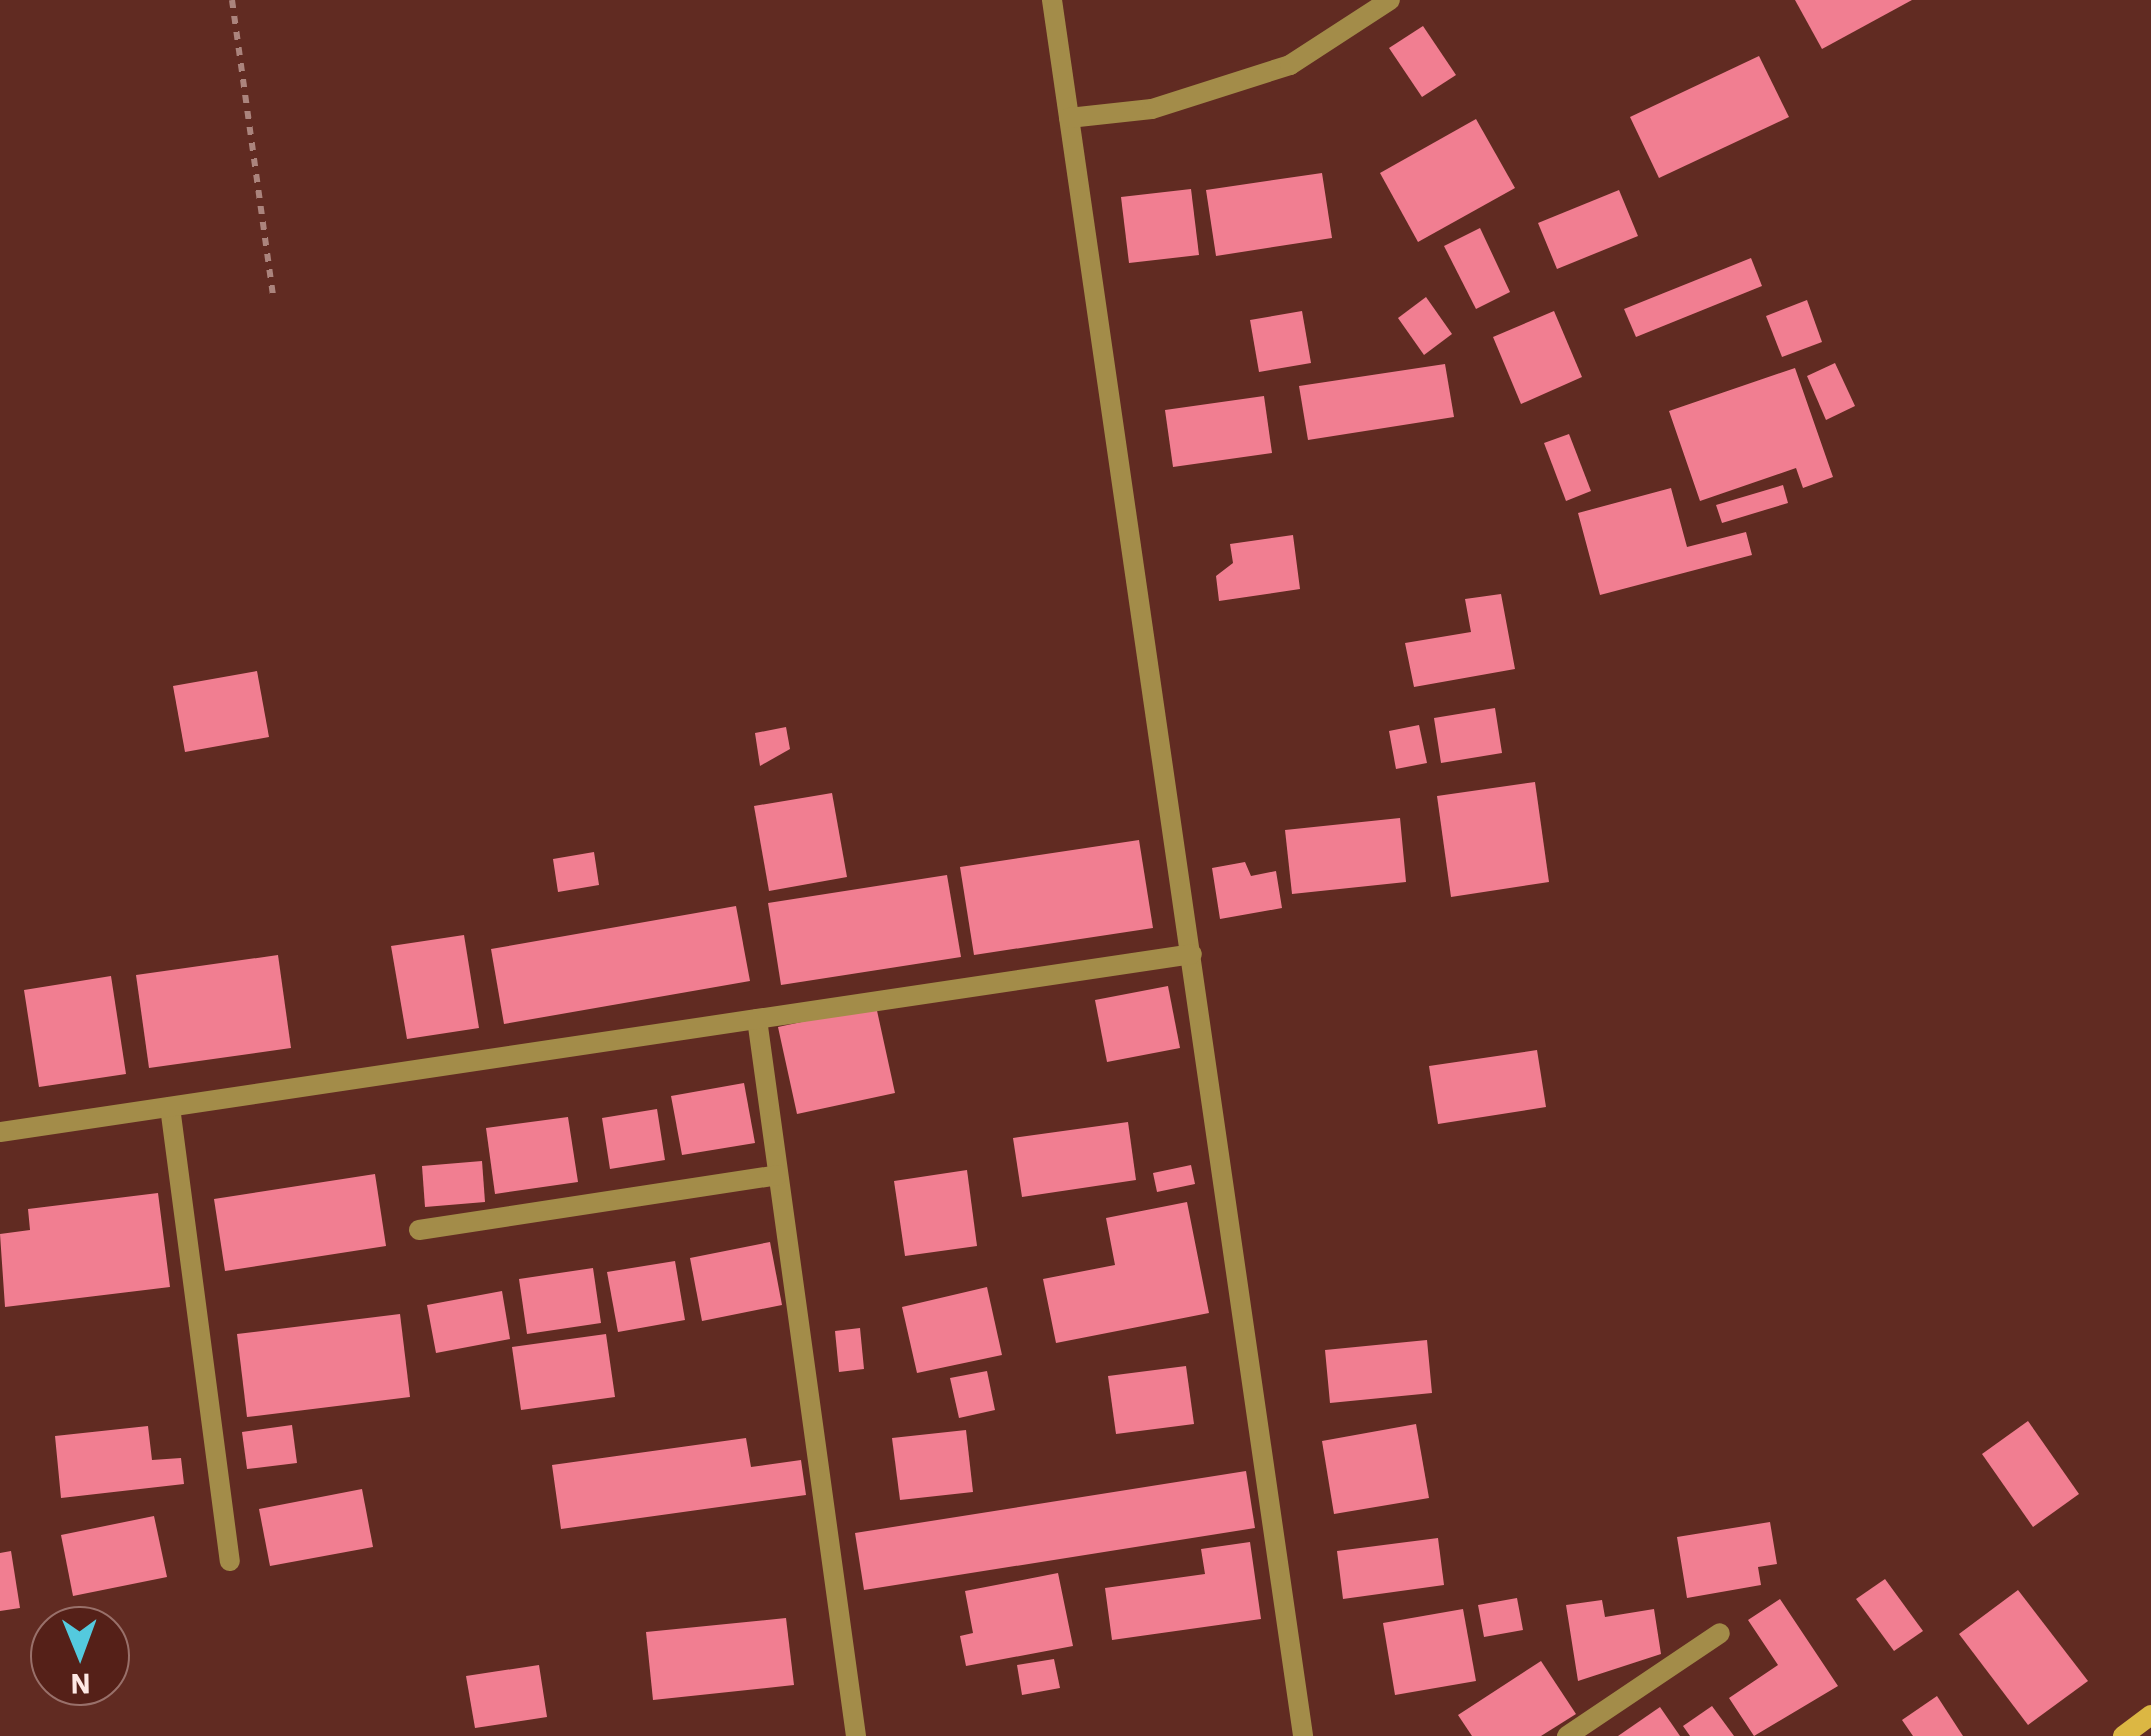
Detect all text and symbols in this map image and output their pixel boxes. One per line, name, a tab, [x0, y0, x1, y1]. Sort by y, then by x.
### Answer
north arrow	[30, 1606, 130, 1706]
text: N	[70, 1666, 91, 1703]

